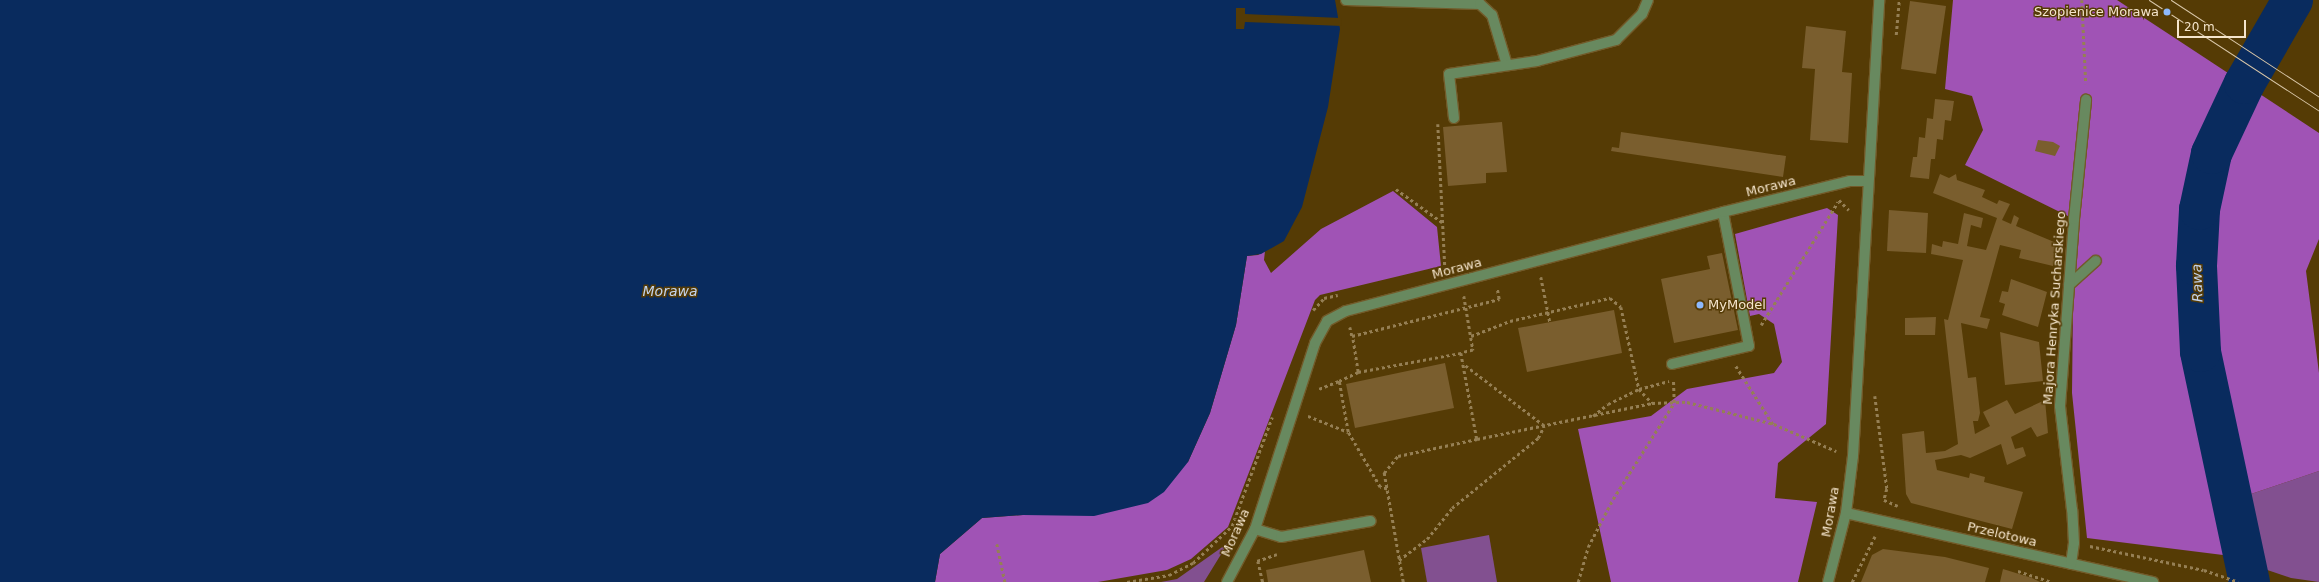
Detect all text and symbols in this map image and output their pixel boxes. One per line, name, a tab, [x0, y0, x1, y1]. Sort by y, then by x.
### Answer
place label: Szopienice Morawa	[2034, 4, 2159, 20]
marker: Szopienice Morawa	[2162, 7, 2172, 17]
scale bar	[2179, 12, 2248, 38]
text: 20 m	[2184, 20, 2215, 34]
street label: Morawa	[1744, 173, 1798, 201]
street label: Majora Henryka Sucharskiego	[2040, 211, 2070, 405]
street label: Morawa	[1430, 255, 1484, 283]
water label: Rawa	[2188, 264, 2206, 302]
water label: Morawa	[642, 283, 698, 299]
place label: MyModel	[1708, 297, 1766, 313]
marker: MyModel	[1695, 300, 1705, 310]
street label: Morawa	[1819, 485, 1843, 539]
street label: Morawa	[1218, 506, 1254, 560]
street label: Przelotowa	[1966, 519, 2038, 551]

